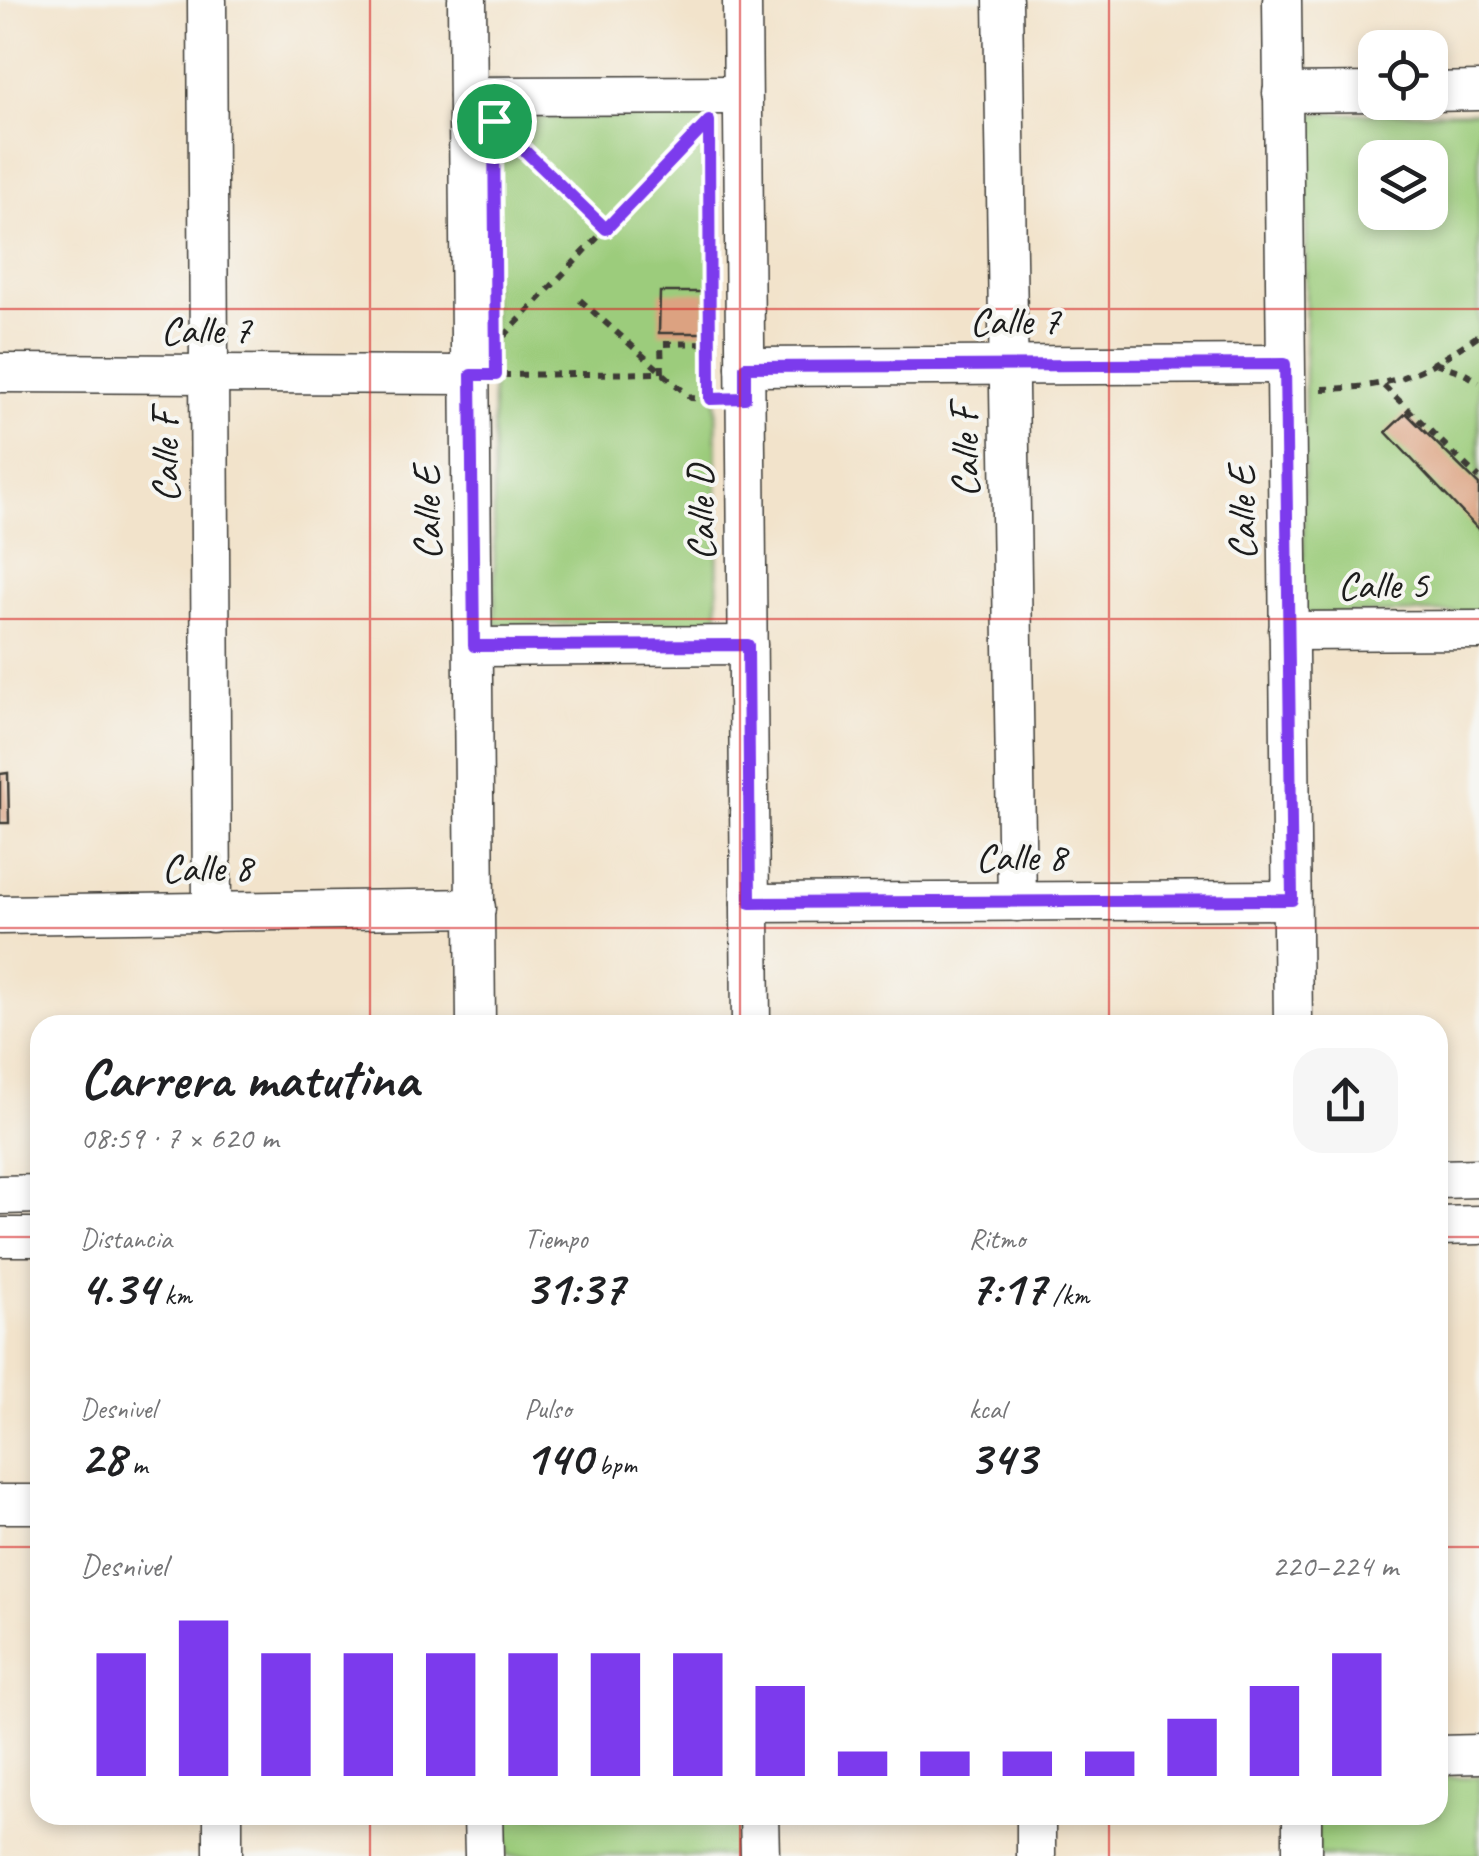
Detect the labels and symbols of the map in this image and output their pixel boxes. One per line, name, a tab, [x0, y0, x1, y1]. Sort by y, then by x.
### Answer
pin	[452, 79, 537, 164]
street label: Calle 7	[970, 296, 1062, 346]
street label: Calle 7	[161, 305, 253, 355]
street label: Calle F	[939, 398, 991, 498]
street label: Calle F	[140, 403, 190, 503]
street label: Calle E	[401, 461, 453, 560]
street label: Calle E	[1216, 461, 1268, 560]
street label: Calle D	[675, 462, 727, 561]
street label: Calle 5	[1338, 560, 1430, 610]
street label: Calle 8	[976, 832, 1070, 882]
street label: Calle 8	[161, 842, 257, 894]

